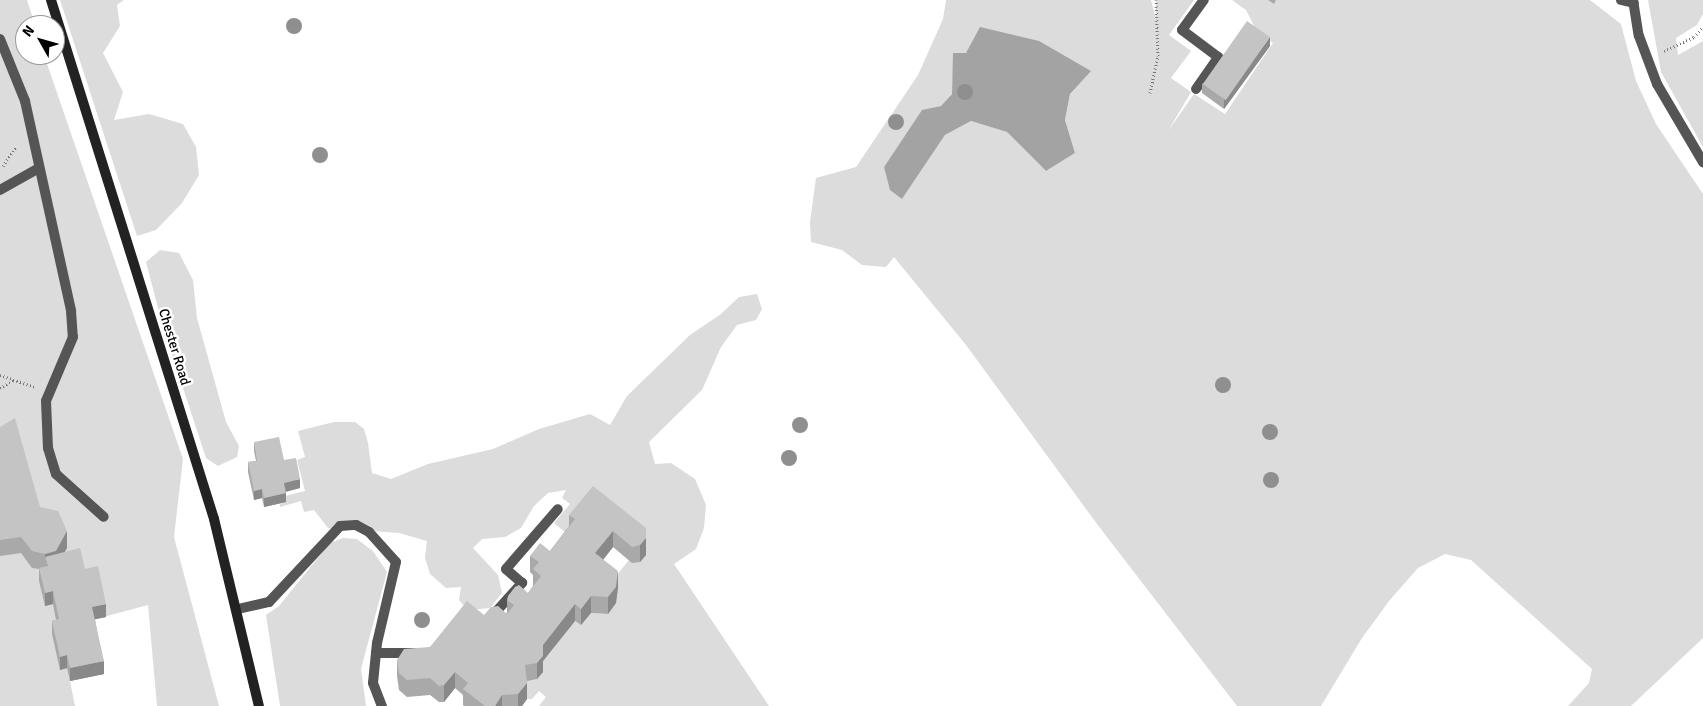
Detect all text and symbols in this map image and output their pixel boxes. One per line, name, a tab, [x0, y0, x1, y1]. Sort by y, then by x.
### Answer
north arrow	[15, 15, 65, 65]
text: N	[19, 22, 38, 40]
street label: Chester Road	[154, 307, 194, 387]

